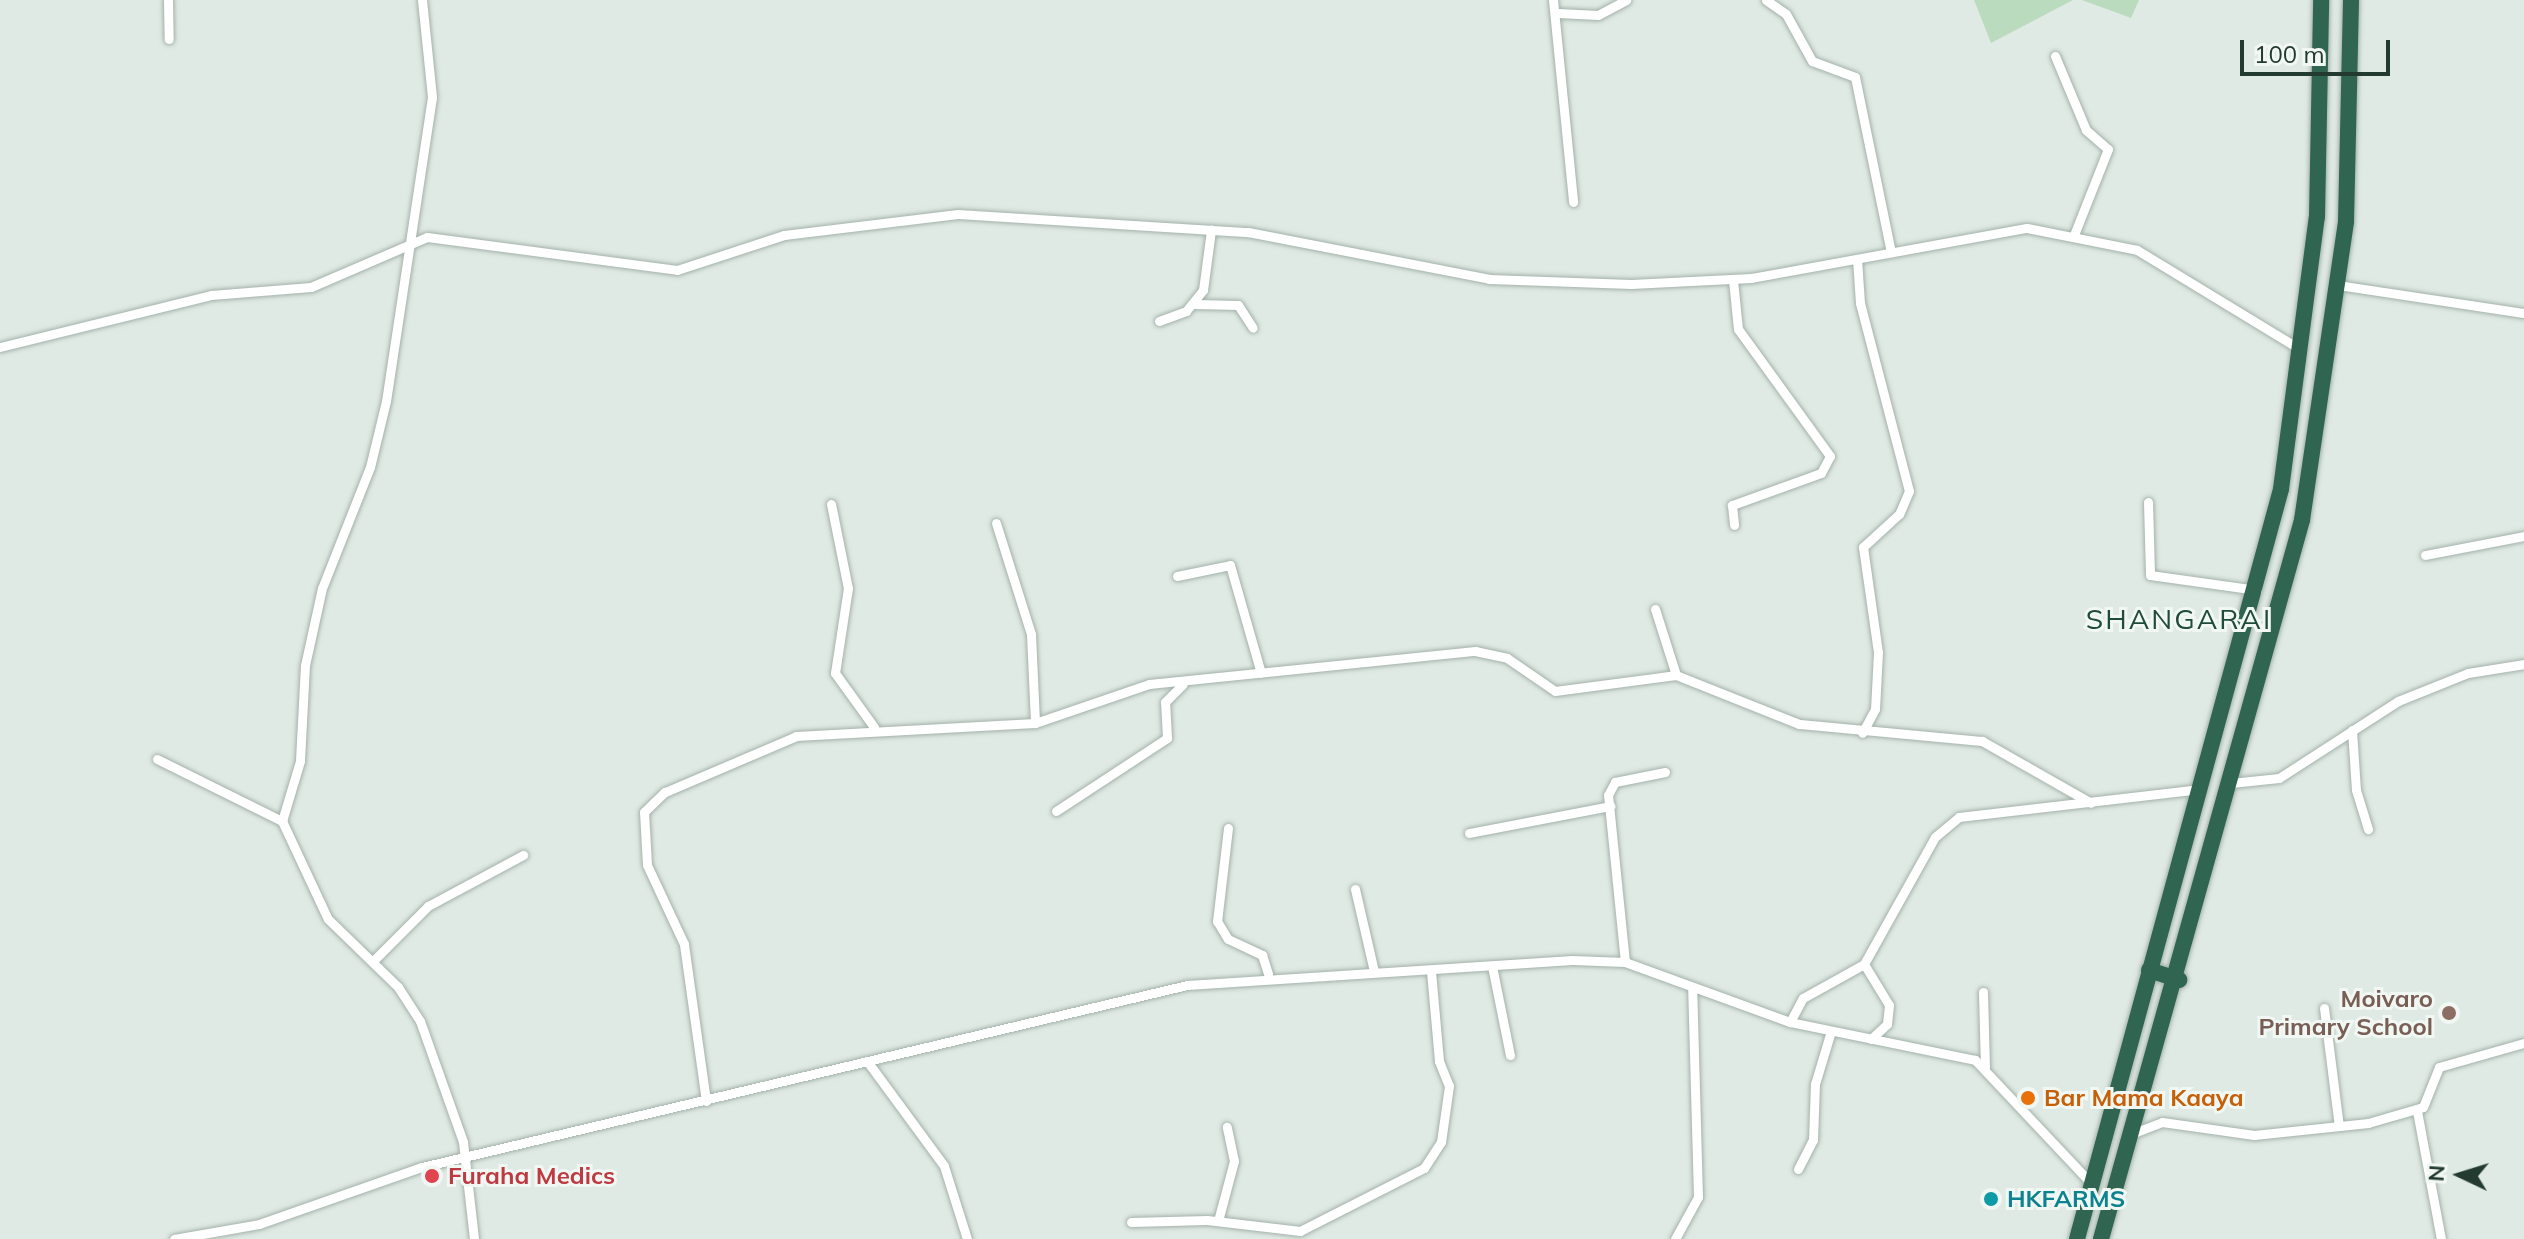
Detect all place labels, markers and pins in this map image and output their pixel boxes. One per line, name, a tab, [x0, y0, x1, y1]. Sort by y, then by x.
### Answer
place label: Moivaro Primary School	[2259, 985, 2433, 1041]
marker: Moivaro Primary School	[2440, 1004, 2458, 1022]
place label: Bar Mama Kaaya	[2044, 1084, 2244, 1112]
marker: Bar Mama Kaaya	[2019, 1089, 2037, 1107]
place label: Furaha Medics	[448, 1162, 615, 1190]
marker: Furaha Medics	[423, 1167, 441, 1185]
place label: HKFARMS	[2007, 1185, 2125, 1213]
marker: HKFARMS	[1982, 1190, 2000, 1208]

